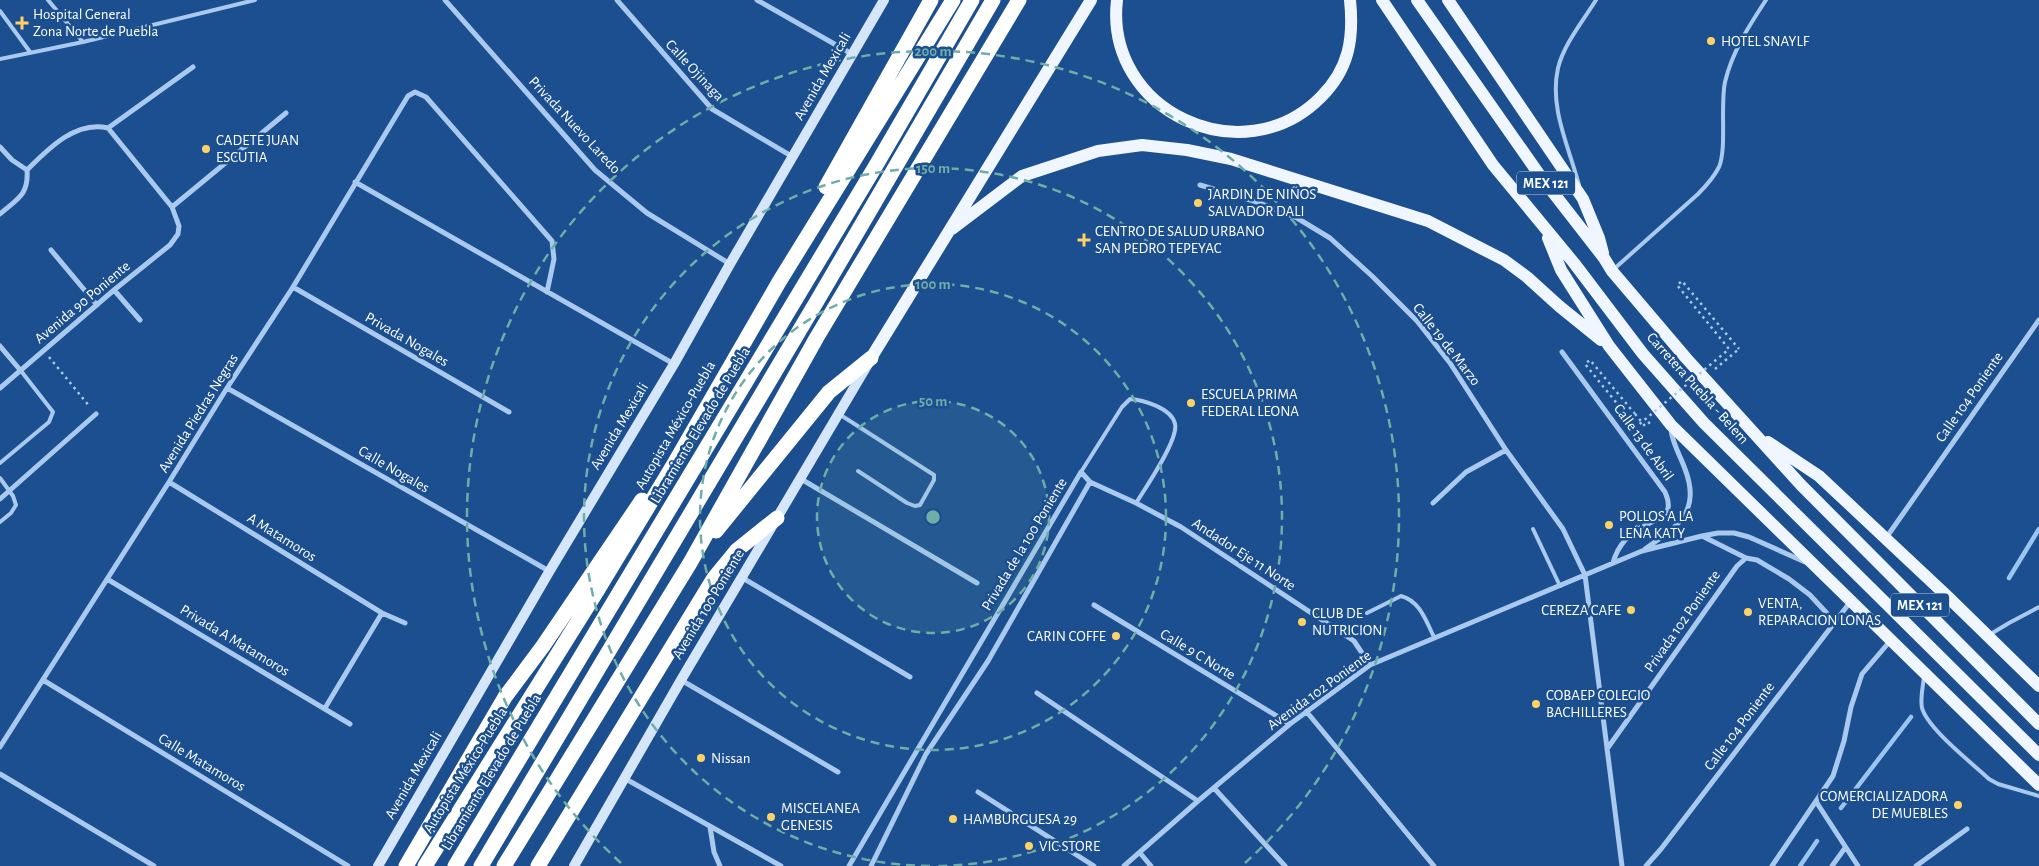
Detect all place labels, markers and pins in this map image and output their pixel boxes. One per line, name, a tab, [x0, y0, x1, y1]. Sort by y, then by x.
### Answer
place label: Hospital General Zona Norte de Puebla	[33, 7, 159, 39]
marker: Hospital General Zona Norte de Puebla	[15, 16, 29, 30]
place label: HOTEL SNAYLF	[1721, 34, 1810, 49]
marker: HOTEL SNAYLF	[1705, 35, 1717, 47]
place label: CADETE JUAN ESCUTIA	[216, 133, 299, 165]
marker: CADETE JUAN ESCUTIA	[200, 143, 212, 155]
place label: JARDIN DE NIÑOS SALVADOR DALI	[1208, 186, 1316, 219]
marker: JARDIN DE NIÑOS SALVADOR DALI	[1192, 197, 1204, 209]
place label: CENTRO DE SALUD URBANO SAN PEDRO TEPEYAC	[1095, 224, 1265, 256]
marker: CENTRO DE SALUD URBANO SAN PEDRO TEPEYAC	[1077, 233, 1091, 247]
place label: ESCUELA PRIMA FEDERAL LEONA	[1201, 387, 1299, 419]
marker: ESCUELA PRIMA FEDERAL LEONA	[1185, 397, 1197, 409]
centre of rings	[924, 508, 942, 526]
place label: POLLOS A LA LEÑA KATY	[1619, 509, 1694, 541]
marker: POLLOS A LA LEÑA KATY	[1603, 519, 1615, 531]
place label: VENTA, REPARACION LONAS	[1758, 596, 1881, 628]
place label: CEREZA CAFE	[1541, 603, 1621, 618]
marker: CEREZA CAFE	[1625, 604, 1637, 616]
place label: CLUB DE NUTRICION	[1312, 606, 1382, 638]
marker: VENTA, REPARACION LONAS	[1742, 606, 1754, 618]
marker: CLUB DE NUTRICION	[1296, 616, 1308, 628]
place label: CARIN COFFE	[1027, 629, 1106, 644]
marker: CARIN COFFE	[1110, 630, 1122, 642]
place label: COBAEP COLEGIO BACHILLERES	[1546, 688, 1650, 720]
marker: COBAEP COLEGIO BACHILLERES	[1530, 698, 1542, 710]
place label: Nissan	[711, 751, 751, 766]
marker: Nissan	[695, 752, 707, 764]
place label: COMERCIALIZADORA DE MUEBLES	[1820, 789, 1948, 821]
marker: COMERCIALIZADORA DE MUEBLES	[1952, 799, 1964, 811]
place label: MISCELANEA GENESIS	[781, 801, 860, 833]
marker: MISCELANEA GENESIS	[765, 811, 777, 823]
place label: HAMBURGUESA 29	[963, 812, 1077, 827]
marker: HAMBURGUESA 29	[947, 813, 959, 825]
place label: VIC STORE	[1039, 839, 1100, 854]
marker: VIC STORE	[1023, 840, 1035, 852]

